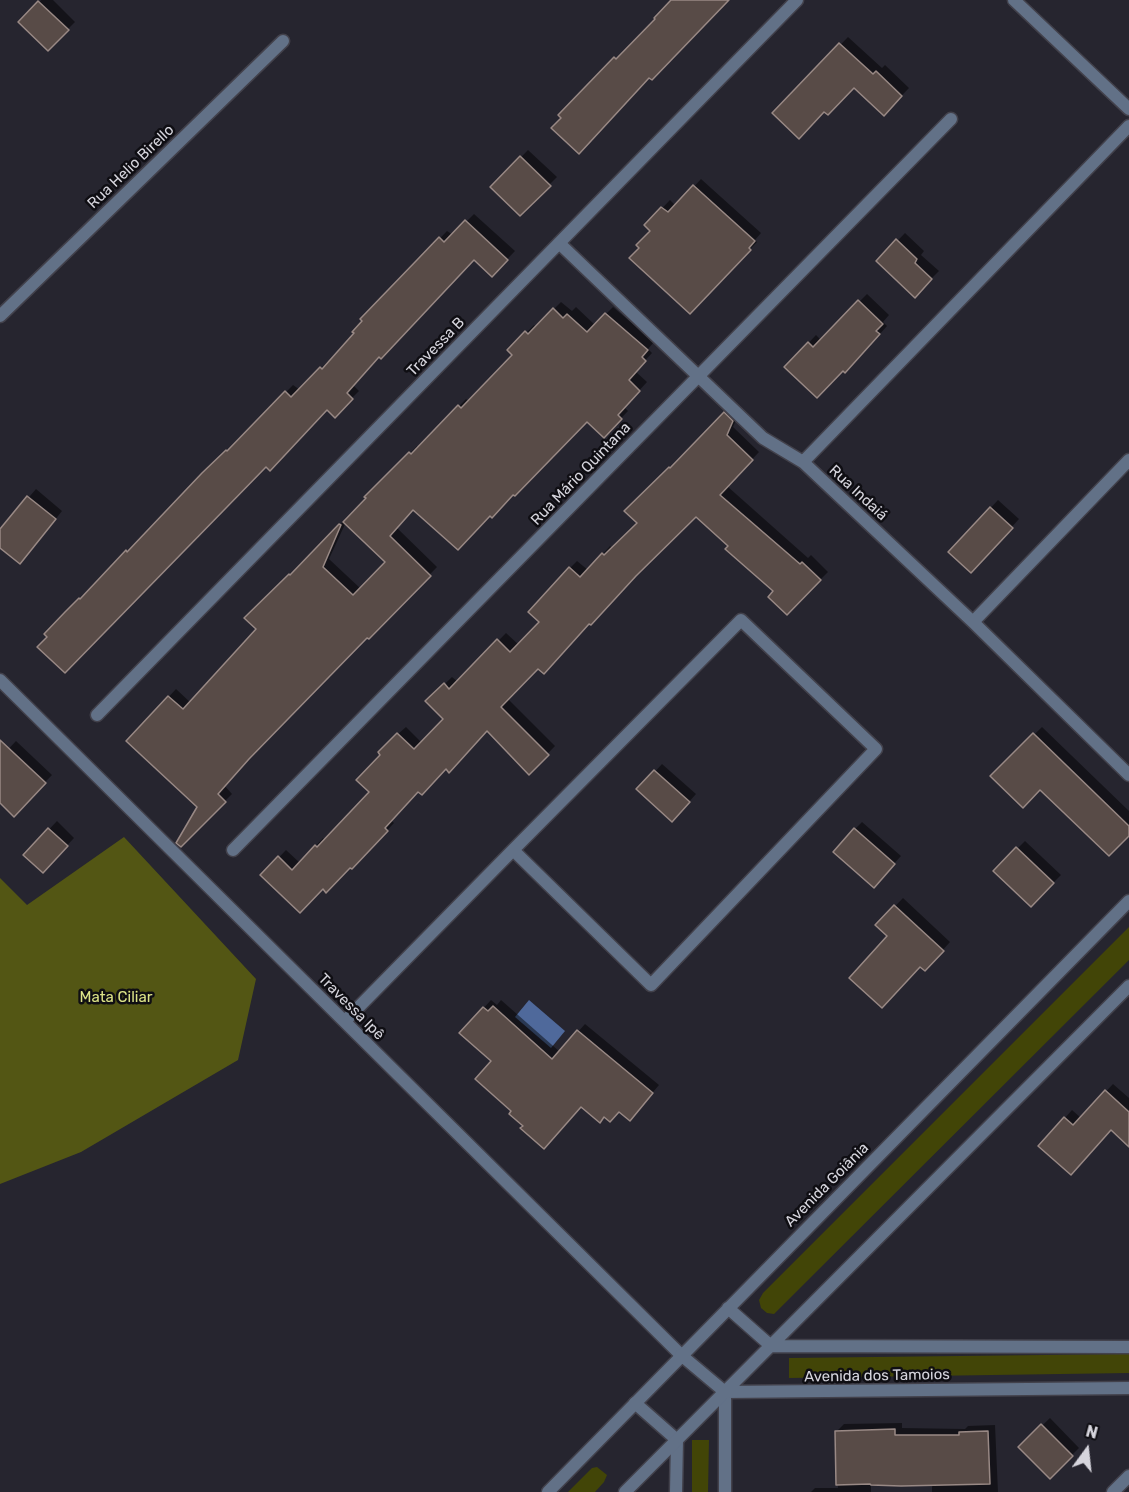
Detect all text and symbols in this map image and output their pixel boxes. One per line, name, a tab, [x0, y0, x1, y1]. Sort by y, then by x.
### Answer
street label: Rua Helio Birello	[84, 121, 178, 213]
street label: Travessa B	[404, 314, 468, 380]
street label: Rua Mário Quintana	[527, 419, 635, 529]
street label: Rua Indaiá	[825, 461, 891, 525]
street label: Travessa Ipê	[314, 970, 388, 1044]
park label: Mata Ciliar	[80, 989, 152, 1007]
street label: Avenida Goiânia	[781, 1139, 873, 1231]
street label: Avenida dos Tamoios	[804, 1366, 950, 1386]
north arrow	[1057, 1420, 1117, 1480]
text: N	[1084, 1421, 1100, 1443]

